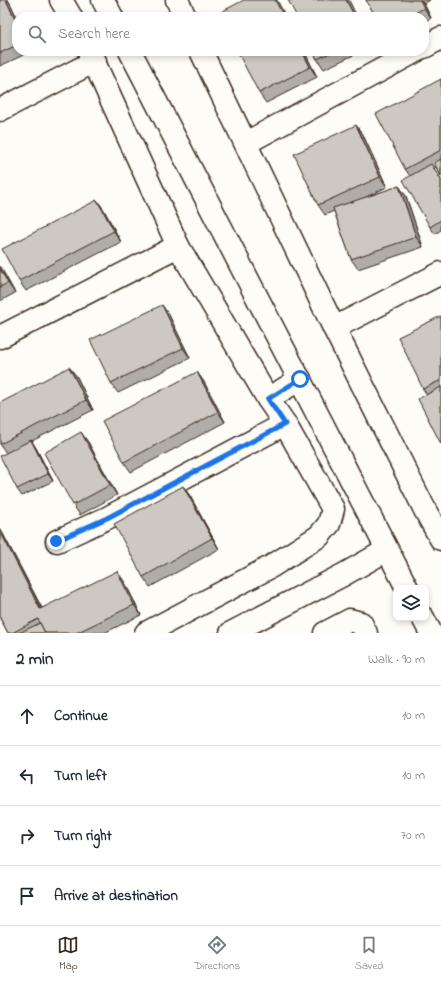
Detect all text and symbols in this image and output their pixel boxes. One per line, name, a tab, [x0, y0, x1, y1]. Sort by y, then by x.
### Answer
search box	[12, 12, 429, 56]
icon: search	[26, 23, 48, 45]
text: Search here	[58, 23, 130, 45]
route start	[291, 370, 309, 388]
route end	[47, 532, 65, 550]
map controls	[393, 585, 429, 621]
button: layers	[393, 585, 429, 621]
text: 2 min	[16, 647, 53, 672]
text: Walk · 90 m	[368, 650, 425, 669]
icon: ahead	[16, 705, 38, 727]
text: Continue	[54, 705, 108, 727]
text: 10 m	[402, 706, 425, 725]
icon: left	[16, 765, 38, 787]
text: Turn left	[54, 765, 107, 787]
text: 10 m	[402, 766, 425, 785]
icon: right	[16, 825, 38, 847]
text: Turn right	[54, 825, 112, 847]
text: 70 m	[401, 826, 425, 845]
icon: arrive	[16, 885, 38, 907]
text: Arrive at destination	[54, 885, 178, 907]
tab: Map	[57, 934, 79, 974]
tab: Directions	[194, 934, 240, 974]
tab: Saved	[355, 934, 384, 974]

